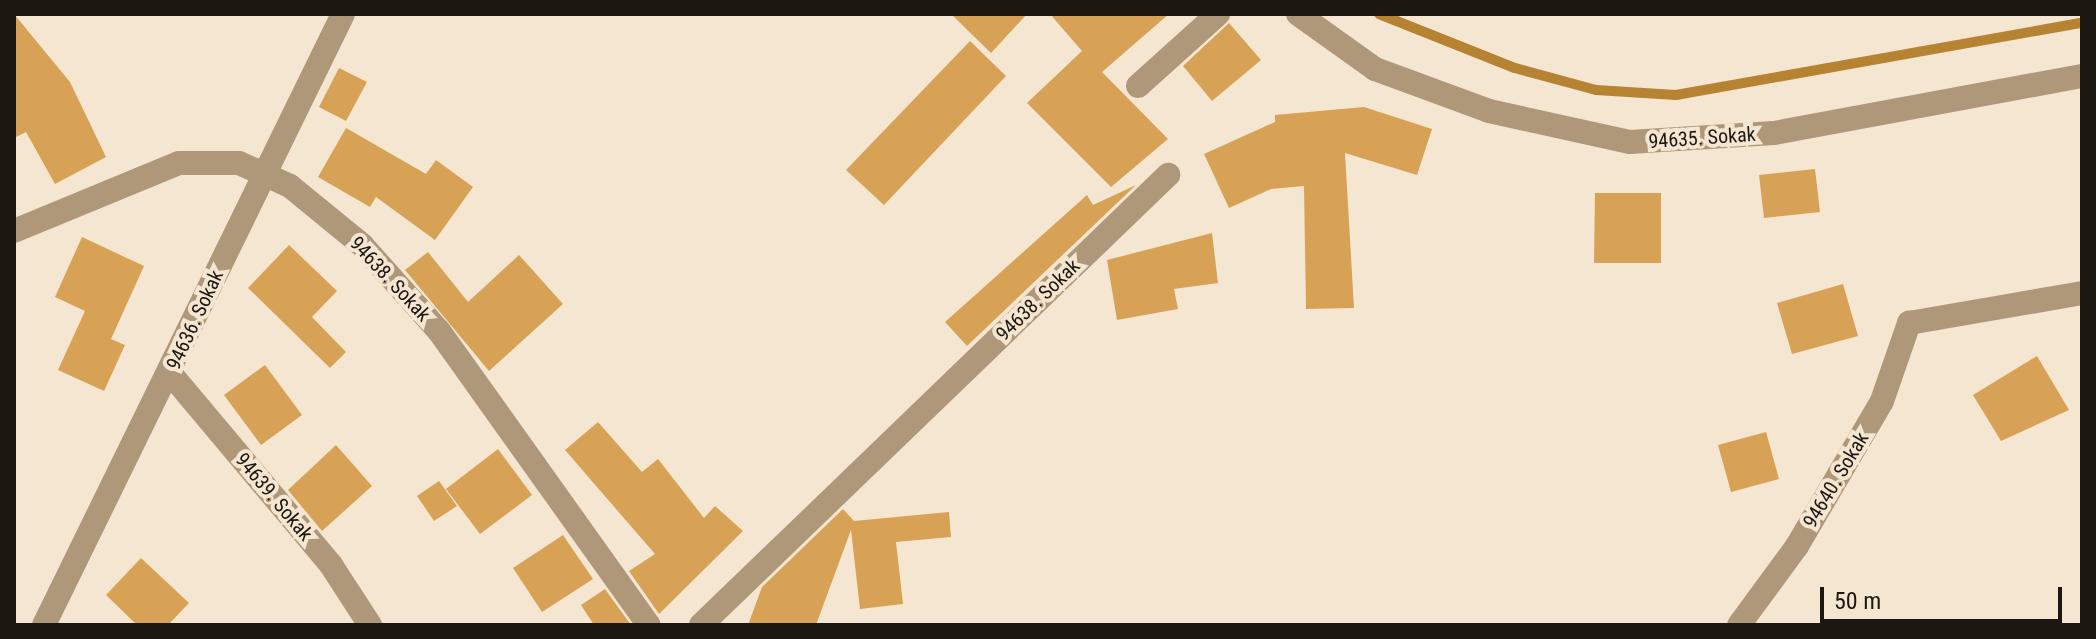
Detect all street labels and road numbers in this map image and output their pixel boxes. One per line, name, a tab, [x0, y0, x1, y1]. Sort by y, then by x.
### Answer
street label: 94635. Sokak	[1648, 122, 1756, 154]
street label: 94638. Sokak	[345, 232, 435, 326]
street label: 94638. Sokak	[991, 254, 1085, 346]
street label: 94636. Sokak	[161, 266, 229, 374]
street label: 94640. Sokak	[1798, 428, 1874, 532]
street label: 94639. Sokak	[230, 448, 318, 546]

